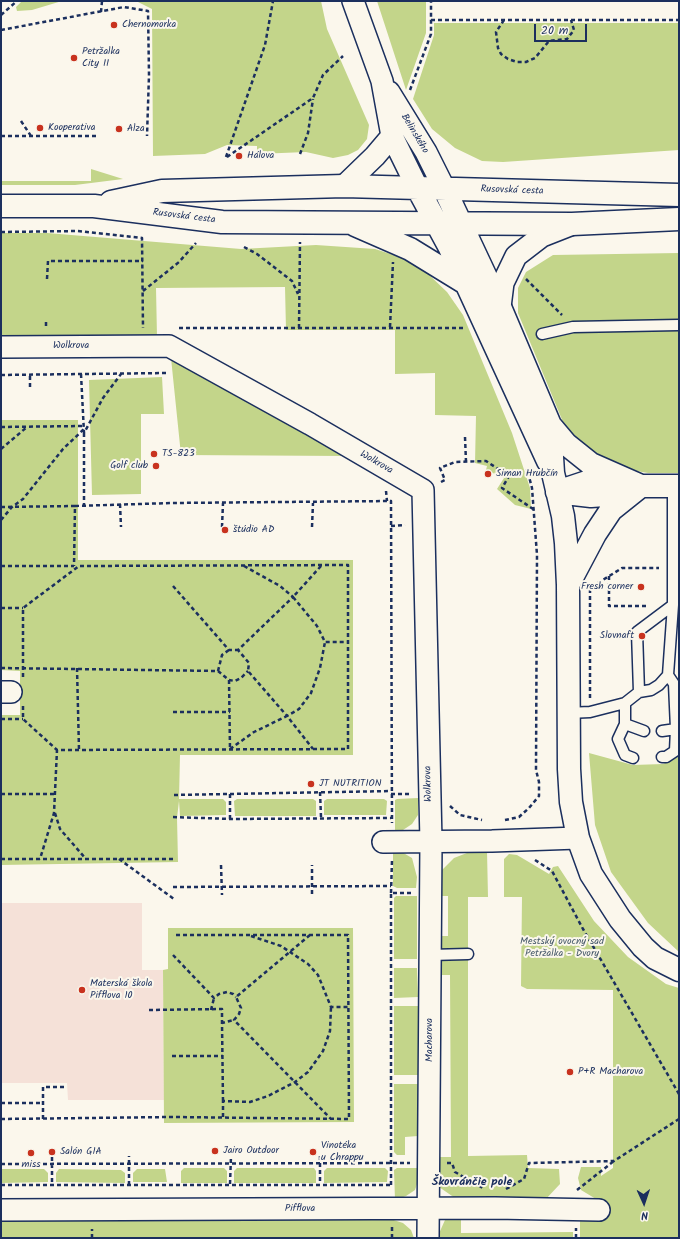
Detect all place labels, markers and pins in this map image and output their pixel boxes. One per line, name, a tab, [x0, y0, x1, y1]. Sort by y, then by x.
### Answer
place label: Chernomorka	[122, 19, 176, 31]
marker: Chernomorka	[109, 20, 119, 30]
place label: Petržalka City II	[82, 46, 120, 70]
marker: Petržalka City II	[69, 53, 79, 63]
place label: Kooperativa	[48, 122, 95, 134]
marker: Kooperativa	[35, 123, 45, 133]
place label: Alza	[127, 123, 145, 135]
marker: Alza	[114, 124, 124, 134]
place label: Hálova	[247, 150, 274, 162]
marker: Hálova	[234, 151, 244, 161]
place label: TS-823	[162, 448, 195, 460]
marker: TS-823	[149, 449, 159, 459]
place label: Golf club	[110, 460, 148, 472]
marker: Golf club	[151, 461, 161, 471]
place label: Siman Hrubčín	[496, 468, 558, 480]
marker: Siman Hrubčín	[483, 469, 493, 479]
place label: štúdio AD	[233, 524, 274, 536]
marker: štúdio AD	[220, 525, 230, 535]
place label: Fresh corner	[581, 581, 633, 593]
marker: Fresh corner	[636, 582, 646, 592]
place label: Slovnaft	[600, 630, 634, 642]
marker: Slovnaft	[637, 631, 647, 641]
place label: JT NUTRITION	[319, 778, 381, 790]
marker: JT NUTRITION	[306, 779, 316, 789]
place label: Materská škola Pifflova 10	[90, 978, 153, 1002]
marker: Materská škola Pifflova 10	[77, 985, 87, 995]
place label: P+R Macharova	[578, 1066, 643, 1078]
marker: P+R Macharova	[565, 1067, 575, 1077]
place label: Vinotéka u Chrappu	[321, 1140, 364, 1164]
place label: Jairo Outdoor	[223, 1145, 279, 1157]
place label: Salón GIA	[60, 1146, 102, 1158]
marker: Jairo Outdoor	[210, 1146, 220, 1156]
marker: Salón GIA	[47, 1147, 57, 1157]
marker: Vinotéka u Chrappu	[308, 1147, 318, 1157]
marker: miss	[26, 1148, 36, 1158]
place label: miss	[22, 1159, 40, 1171]

